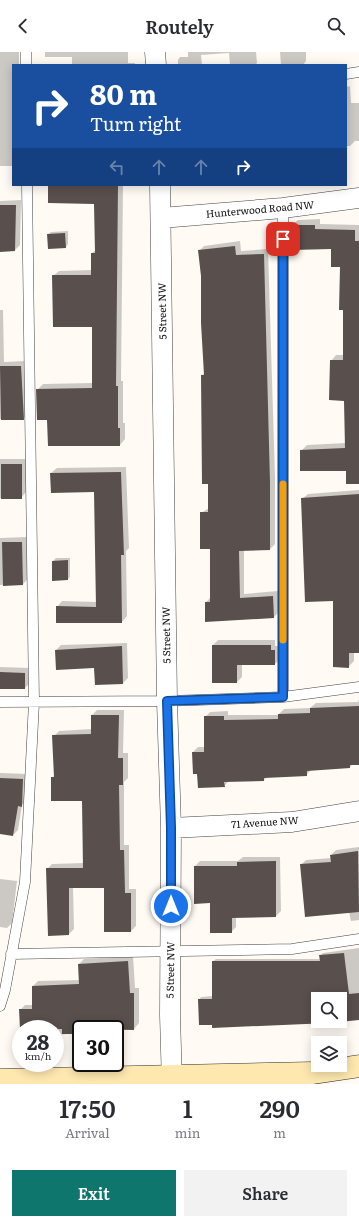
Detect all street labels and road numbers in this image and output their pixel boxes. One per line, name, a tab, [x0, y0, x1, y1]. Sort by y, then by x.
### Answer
street label: Hunterwood Road NW	[205, 196, 315, 221]
street label: 5 Street NW	[154, 282, 169, 340]
street label: 5 Street NW	[158, 606, 173, 664]
street label: 71 Avenue NW	[231, 812, 299, 831]
street label: 5 Street NW	[162, 941, 177, 999]

